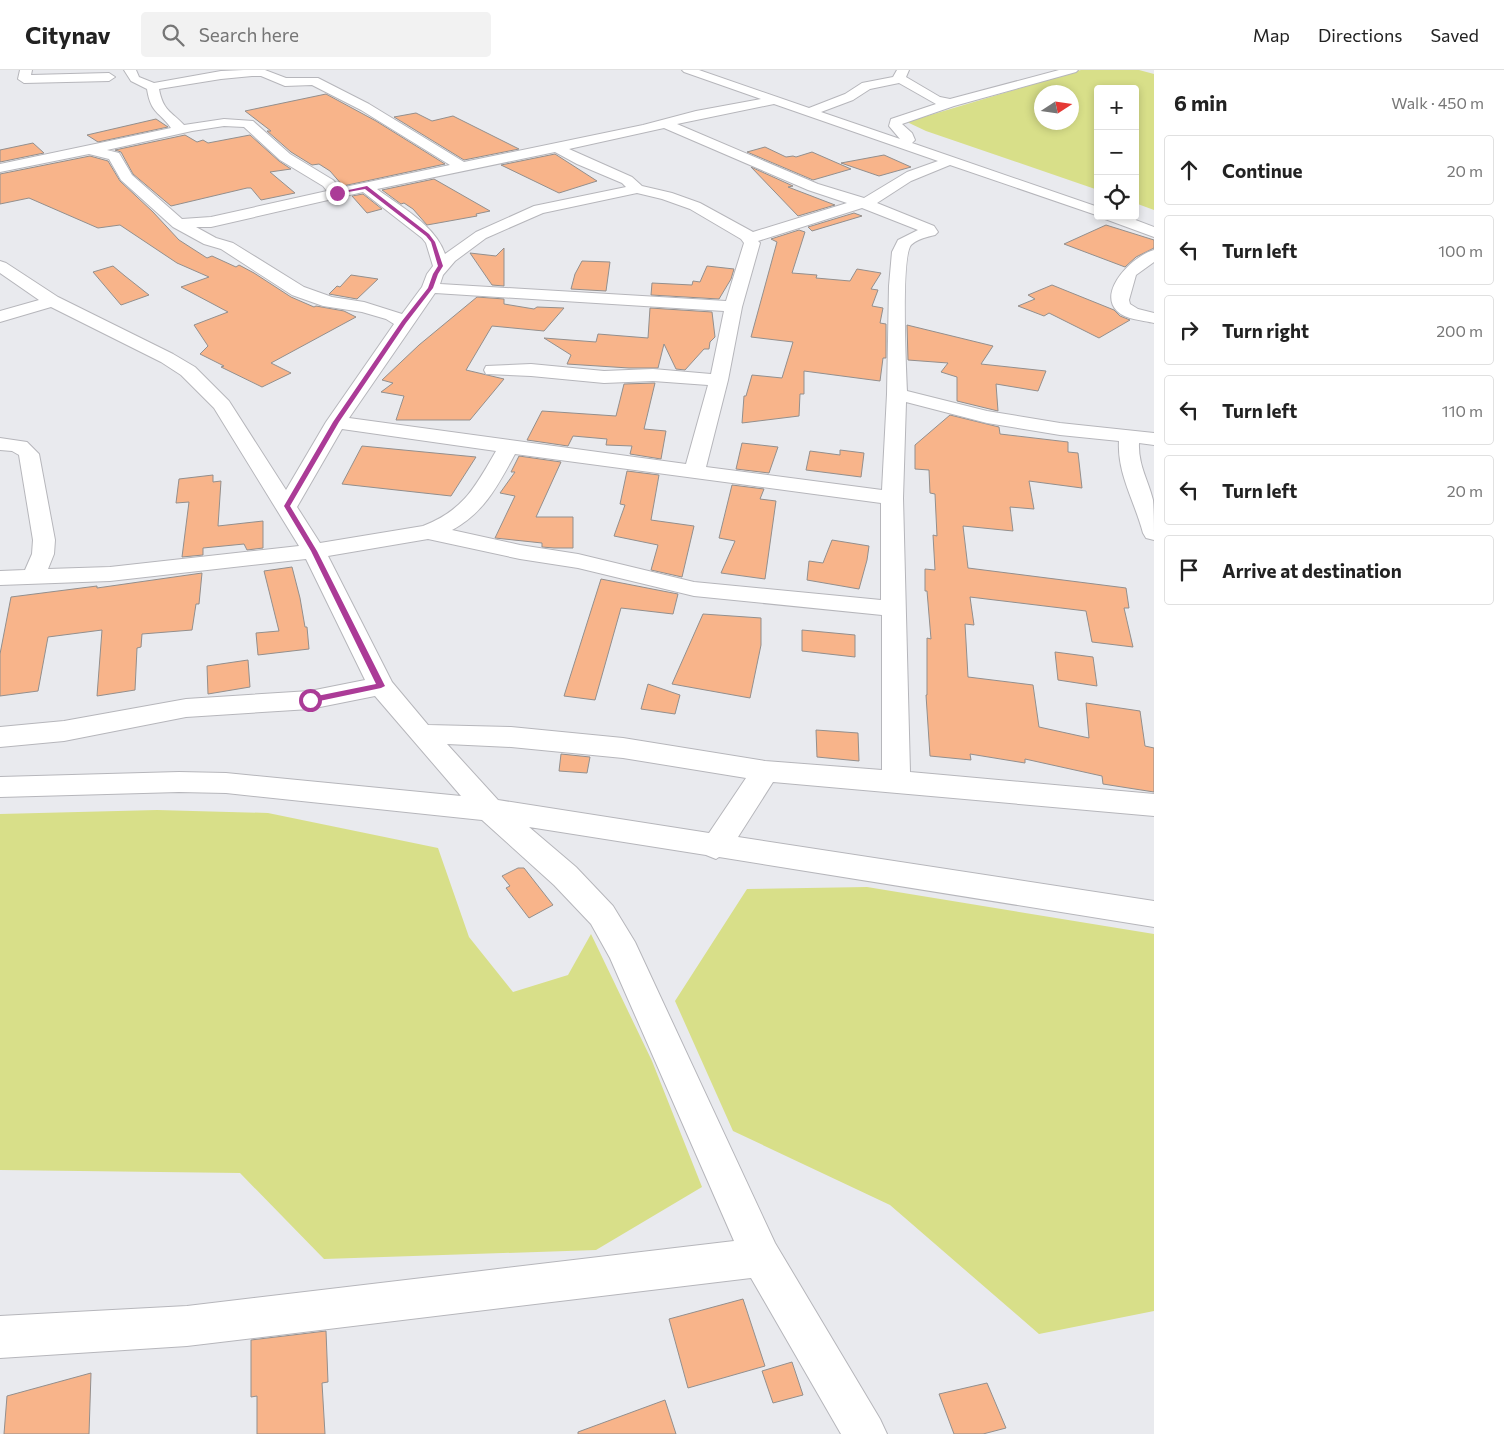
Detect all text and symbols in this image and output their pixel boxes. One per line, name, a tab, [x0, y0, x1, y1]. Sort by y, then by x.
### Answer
search box	[141, 12, 491, 57]
text: Citynav	[25, 20, 111, 49]
icon: search	[159, 21, 187, 49]
text: Search here	[199, 23, 299, 46]
text: Map	[1253, 24, 1290, 46]
text: Directions	[1318, 24, 1402, 46]
text: Saved	[1430, 24, 1479, 46]
north arrow	[1034, 85, 1079, 130]
map controls	[1094, 85, 1139, 220]
button: +	[1094, 85, 1139, 130]
text: 6 min	[1174, 90, 1227, 115]
text: Walk · 450 m	[1391, 93, 1484, 112]
button: −	[1094, 130, 1139, 175]
icon: ahead	[1175, 156, 1203, 184]
text: Continue	[1222, 159, 1302, 182]
text: 20 m	[1447, 161, 1483, 180]
button: locate	[1094, 175, 1139, 220]
route end	[326, 182, 349, 205]
icon: left	[1175, 236, 1203, 264]
text: Turn left	[1222, 239, 1297, 262]
text: 100 m	[1438, 241, 1483, 260]
icon: right	[1175, 316, 1203, 344]
text: Turn right	[1222, 319, 1309, 342]
text: 200 m	[1436, 321, 1483, 340]
icon: left	[1175, 396, 1203, 424]
text: Turn left	[1222, 399, 1297, 422]
text: 110 m	[1442, 401, 1483, 420]
icon: left	[1175, 476, 1203, 504]
text: Turn left	[1222, 479, 1297, 502]
text: 20 m	[1447, 481, 1483, 500]
icon: arrive	[1175, 556, 1203, 584]
text: Arrive at destination	[1222, 559, 1402, 582]
route start	[299, 689, 322, 712]

